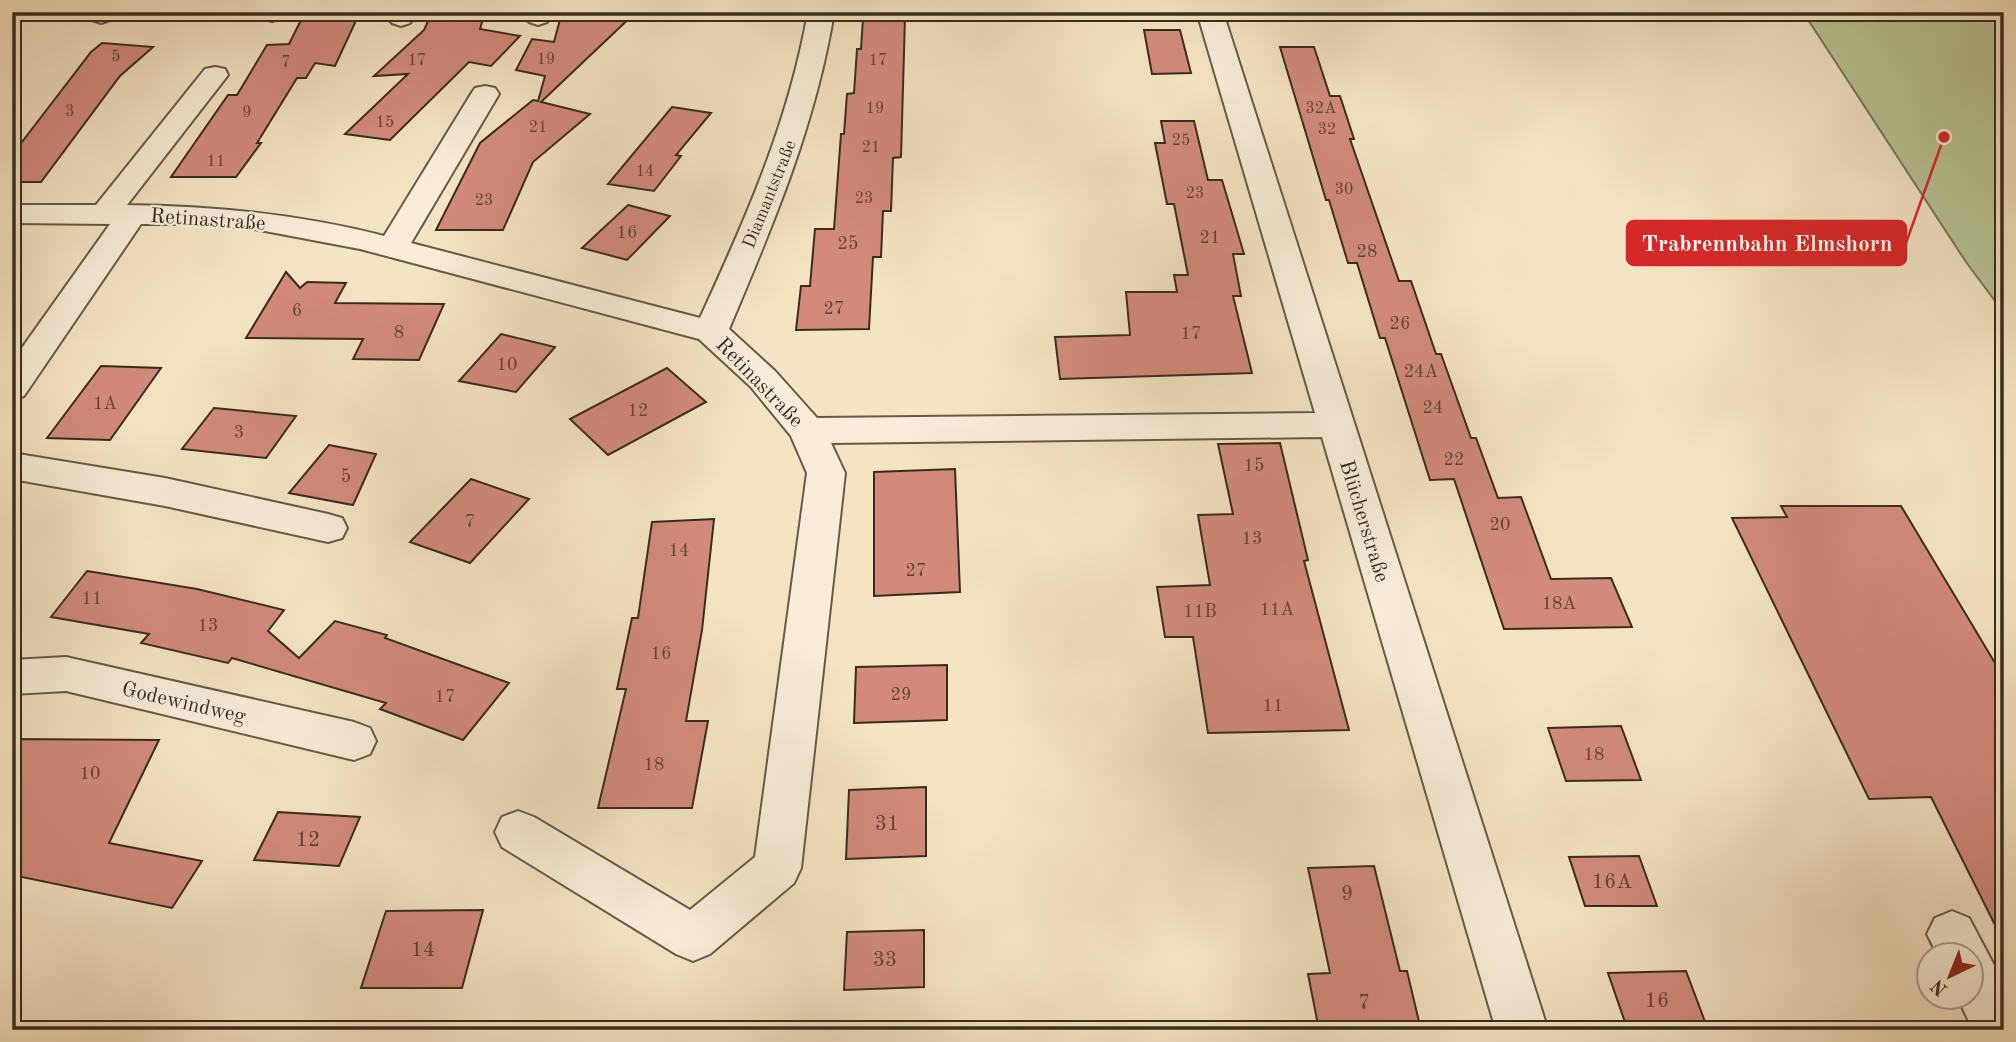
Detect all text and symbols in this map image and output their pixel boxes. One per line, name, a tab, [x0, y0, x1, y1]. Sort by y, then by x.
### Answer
house number: 5	[111, 49, 121, 65]
house number: 19	[537, 52, 555, 68]
house number: 17	[408, 53, 426, 69]
house number: 17	[869, 53, 887, 69]
house number: 7	[281, 55, 291, 71]
house number: 19	[866, 101, 884, 117]
house number: 32A	[1306, 101, 1336, 117]
house number: 3	[65, 104, 75, 120]
house number: 9	[242, 105, 252, 121]
house number: 15	[376, 115, 394, 131]
house number: 21	[529, 120, 547, 136]
house number: 32	[1318, 122, 1336, 138]
house number: 25	[1172, 133, 1190, 149]
street label: Diamantstraße	[740, 138, 800, 251]
house number: 21	[862, 140, 880, 156]
house number: 11	[207, 154, 225, 170]
house number: 14	[636, 164, 654, 180]
house number: 30	[1335, 182, 1353, 198]
house number: 23	[1186, 186, 1204, 202]
house number: 23	[855, 191, 873, 207]
house number: 23	[475, 193, 493, 209]
street label: Retinastraße	[150, 206, 266, 235]
callout: Trabrennbahn Elmshorn	[1627, 221, 1906, 265]
house number: 16	[617, 224, 637, 242]
house number: 21	[1200, 229, 1220, 247]
text: Trabrennbahn Elmshorn	[1641, 233, 1893, 256]
house number: 25	[838, 235, 858, 253]
house number: 28	[1357, 243, 1377, 261]
house number: 27	[824, 300, 844, 318]
house number: 6	[292, 302, 302, 320]
house number: 26	[1390, 315, 1410, 333]
house number: 8	[394, 324, 404, 342]
house number: 17	[1181, 325, 1201, 343]
street label: Retinastraße	[711, 334, 807, 432]
house number: 10	[497, 356, 517, 374]
house number: 24A	[1404, 363, 1439, 381]
house number: 1A	[93, 395, 117, 413]
house number: 24	[1423, 399, 1443, 417]
house number: 12	[628, 402, 648, 420]
house number: 3	[234, 424, 244, 442]
house number: 22	[1444, 451, 1464, 469]
house number: 15	[1244, 457, 1264, 475]
street label: Blücherstraße	[1335, 458, 1392, 585]
house number: 5	[341, 468, 351, 486]
house number: 7	[465, 513, 475, 531]
house number: 20	[1490, 516, 1510, 534]
house number: 13	[1242, 530, 1262, 548]
house number: 14	[669, 542, 689, 560]
house number: 27	[906, 562, 926, 580]
house number: 11	[82, 590, 102, 608]
house number: 18A	[1542, 595, 1577, 613]
house number: 11A	[1260, 601, 1295, 619]
house number: 11B	[1183, 603, 1217, 621]
house number: 13	[198, 617, 218, 635]
house number: 16	[651, 645, 671, 663]
street label: Godewindweg	[120, 679, 248, 728]
house number: 29	[891, 686, 911, 704]
house number: 17	[435, 688, 455, 706]
house number: 11	[1263, 697, 1283, 715]
house number: 18	[1584, 746, 1604, 764]
house number: 18	[644, 756, 664, 774]
house number: 10	[80, 765, 100, 783]
house number: 31	[875, 814, 899, 835]
house number: 12	[296, 830, 320, 851]
house number: 16A	[1592, 872, 1632, 893]
house number: 9	[1341, 884, 1353, 905]
house number: 14	[411, 940, 435, 961]
north arrow	[1914, 940, 1984, 1010]
house number: 33	[873, 950, 897, 971]
text: N	[1928, 974, 1952, 999]
house number: 16	[1645, 991, 1669, 1012]
house number: 7	[1358, 993, 1370, 1014]

